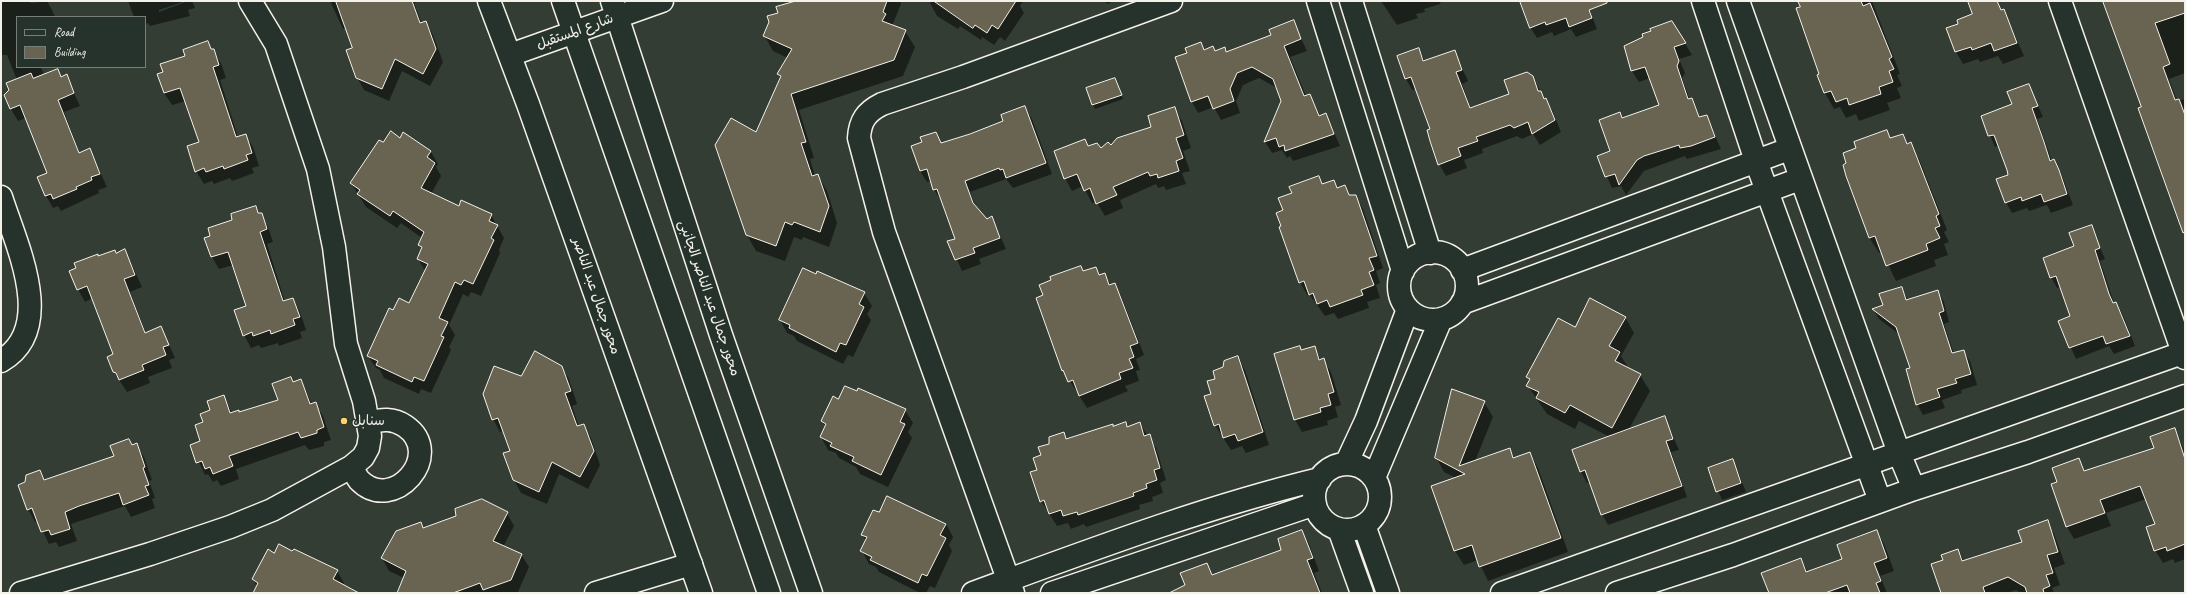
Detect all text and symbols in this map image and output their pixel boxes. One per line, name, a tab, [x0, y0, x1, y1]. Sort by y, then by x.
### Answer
street label: شارع المستقبل	[534, 10, 616, 54]
legend	[16, 16, 146, 68]
text: Road	[54, 24, 74, 40]
text: Building	[54, 44, 86, 60]
street label: محور جمال عبد الناصر الجانبى	[674, 218, 744, 378]
street label: محور جمال عبد الناصر	[568, 235, 624, 357]
place label: سنابل	[352, 413, 385, 429]
marker: سنابل	[339, 416, 349, 426]

